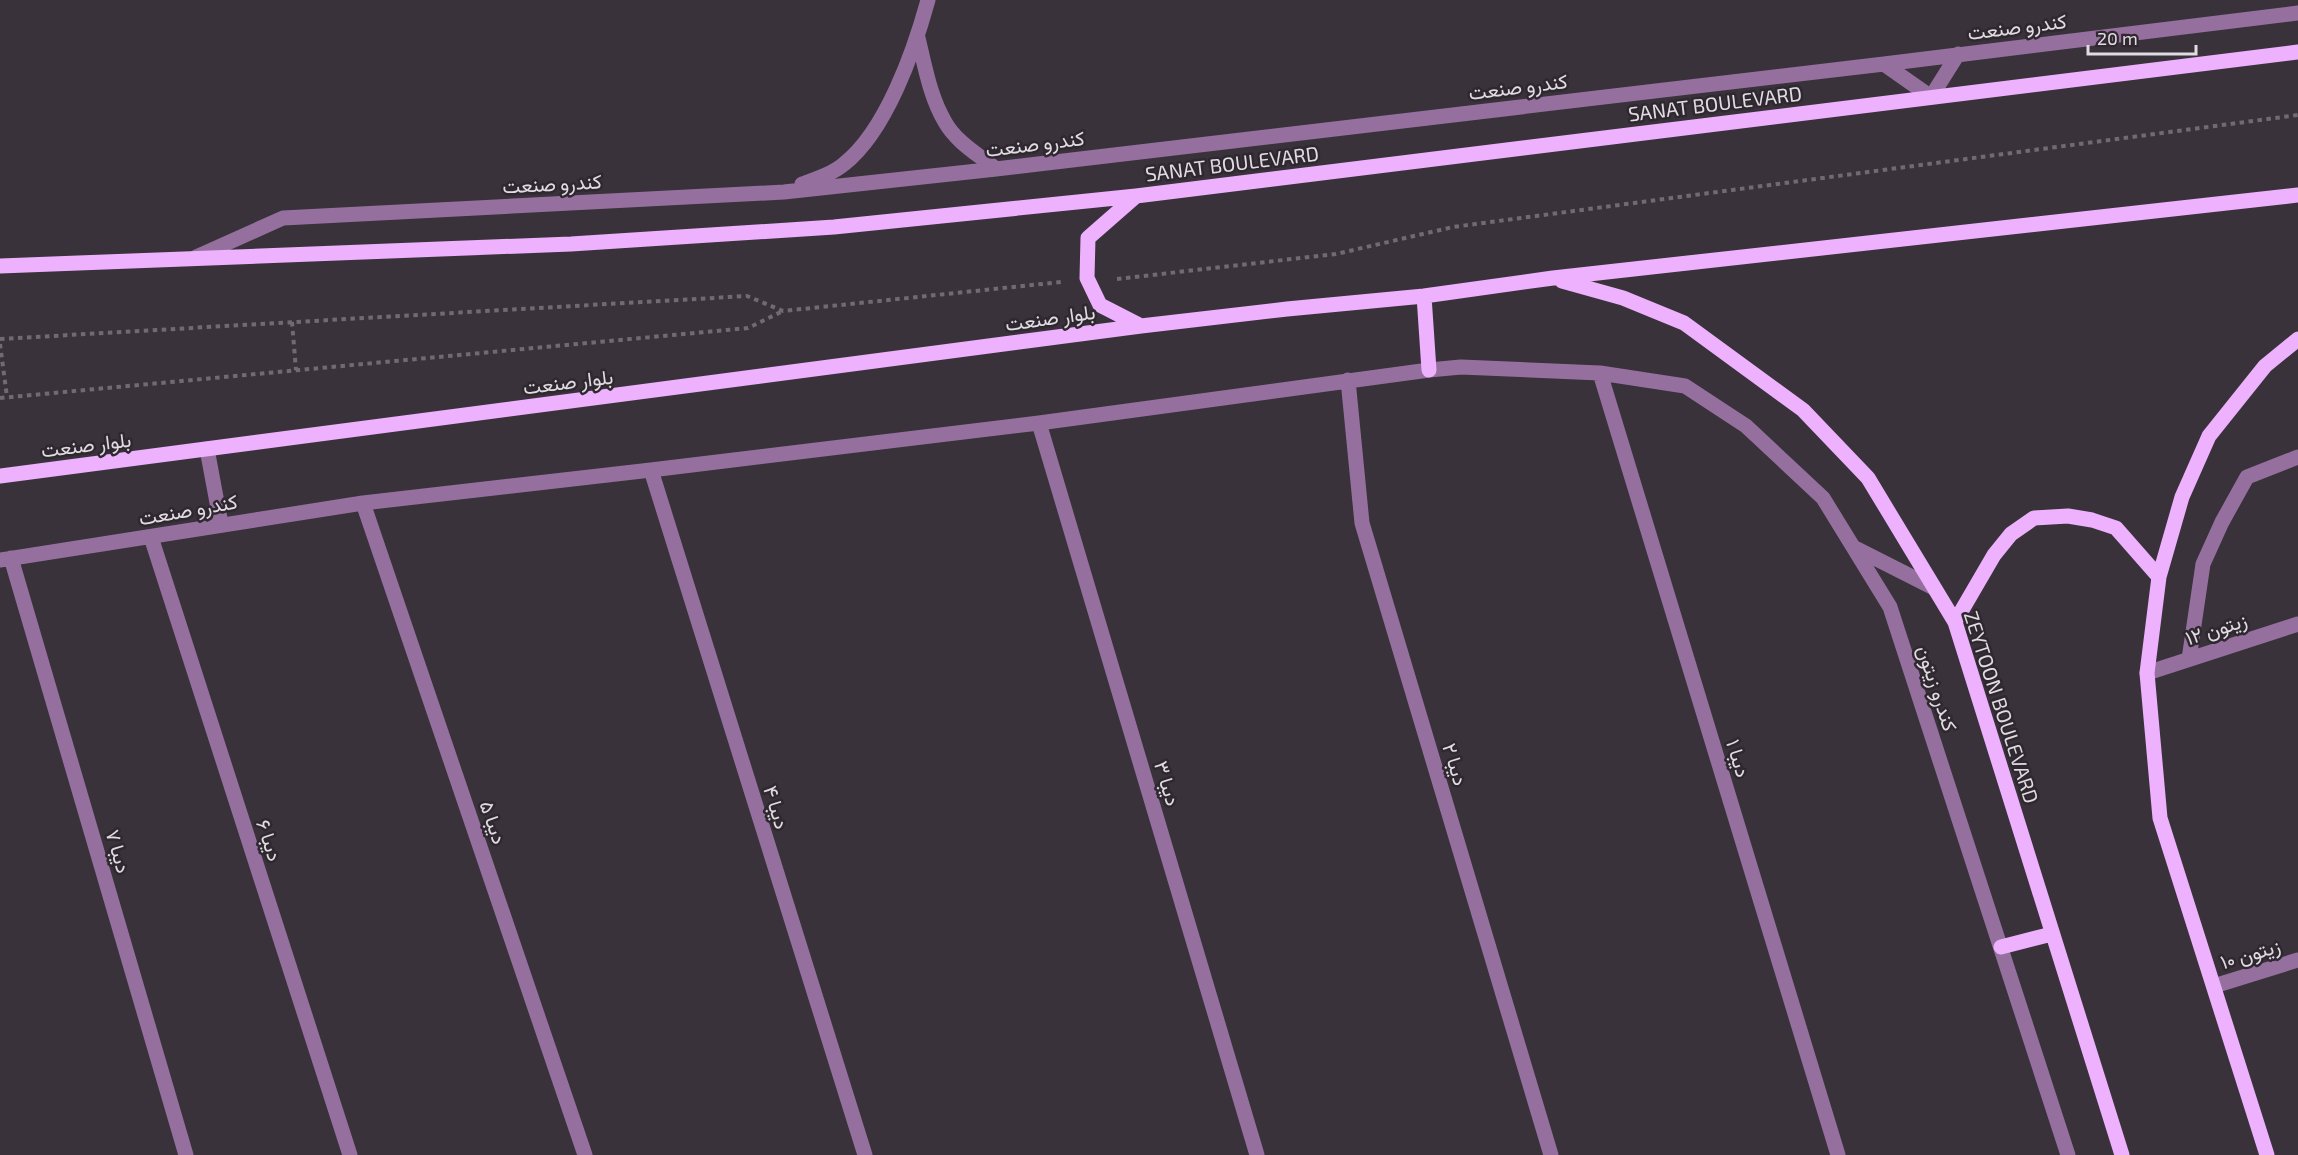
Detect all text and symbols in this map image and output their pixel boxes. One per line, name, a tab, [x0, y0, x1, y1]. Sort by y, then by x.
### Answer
street label: کندرو صنعت	[1966, 8, 2068, 46]
scale bar	[2088, 18, 2196, 56]
text: 20 m	[2097, 27, 2138, 49]
street label: کندرو صنعت	[1467, 68, 1569, 106]
street label: SANAT BOULEVARD	[1627, 80, 1803, 126]
street label: کندرو صنعت	[984, 125, 1086, 163]
street label: SANAT BOULEVARD	[1144, 140, 1320, 186]
street label: کندرو صنعت	[502, 168, 603, 200]
street label: بلوار صنعت	[1003, 299, 1097, 337]
street label: بلوار صنعت	[522, 364, 615, 400]
street label: بلوار صنعت	[40, 427, 133, 463]
street label: کندرو صنعت	[137, 489, 240, 531]
street label: زیتون ۱۲	[2182, 607, 2250, 651]
street label: ZEYTOON BOULEVARD	[1960, 608, 2044, 806]
street label: کندرو زیتون	[1911, 642, 1963, 735]
street label: دیبا ۱	[1721, 736, 1756, 780]
street label: دیبا ۲	[1437, 740, 1474, 788]
street label: دیبا ۳	[1149, 758, 1186, 809]
street label: دیبا ۴	[758, 783, 795, 832]
street label: دیبا ۵	[475, 797, 513, 847]
street label: دیبا ۶	[251, 816, 288, 864]
street label: دیبا ۷	[100, 826, 137, 876]
street label: زیتون ۱۰	[2217, 933, 2283, 975]

